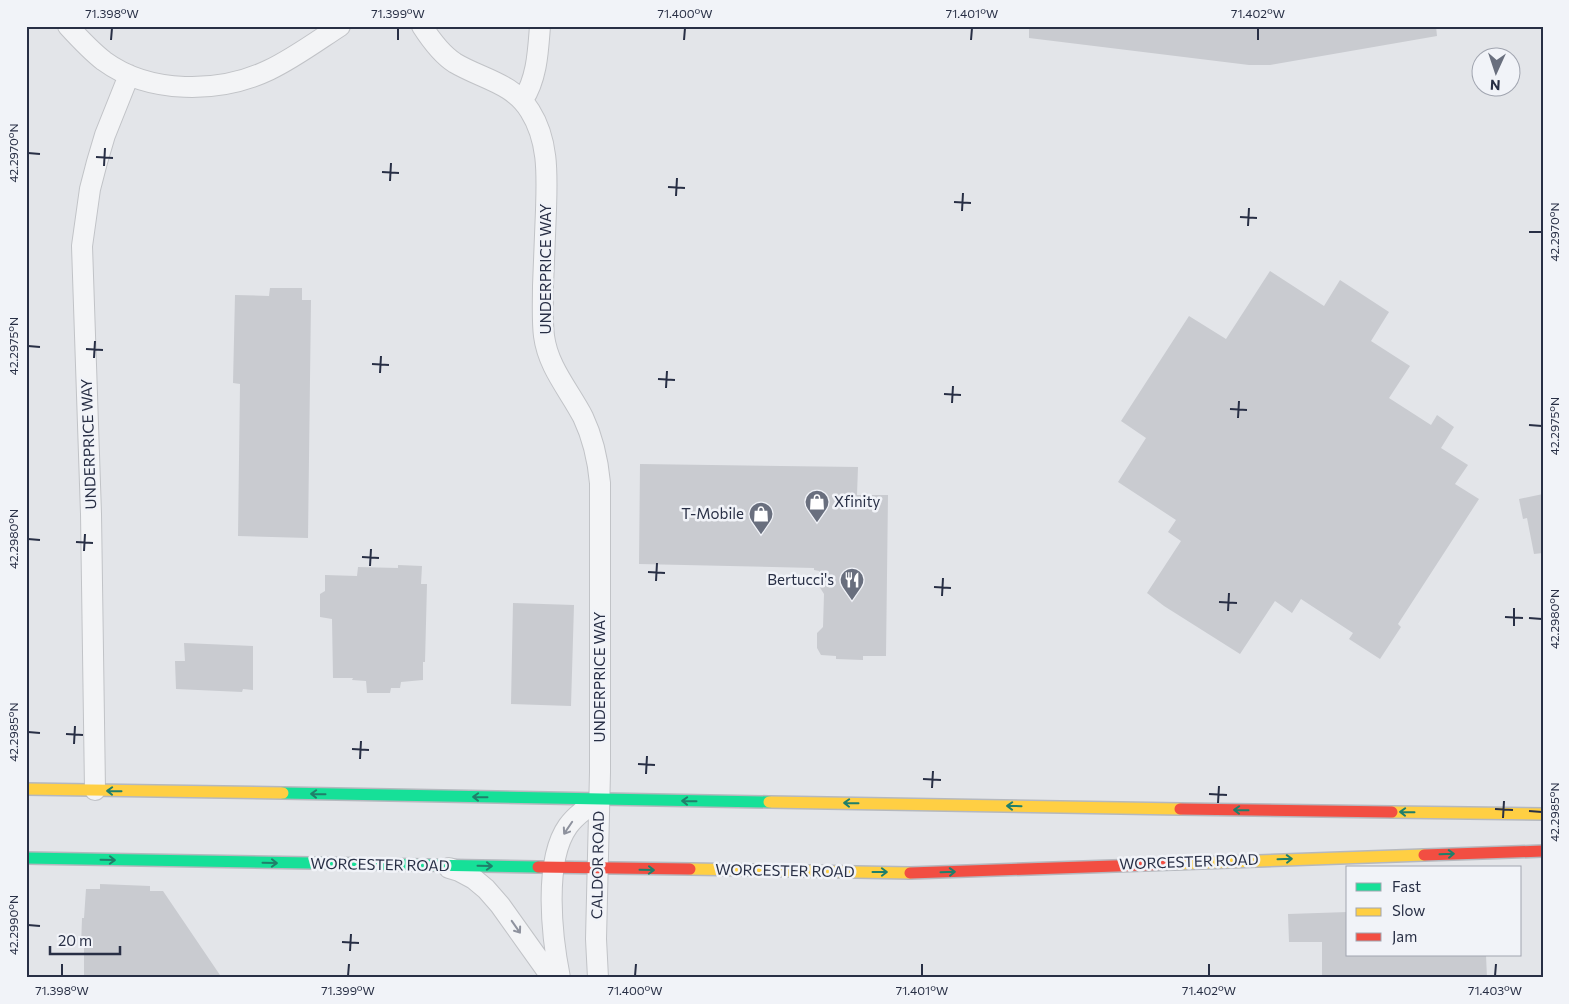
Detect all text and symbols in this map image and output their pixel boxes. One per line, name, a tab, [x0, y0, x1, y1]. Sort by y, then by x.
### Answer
text: 71.398°W	[85, 6, 139, 20]
text: 71.399°W	[371, 6, 425, 20]
text: 71.400°W	[658, 6, 712, 20]
text: 71.401°W	[946, 6, 998, 20]
text: 71.402°W	[1231, 6, 1285, 20]
north arrow	[1472, 48, 1522, 98]
text: N	[1490, 77, 1501, 94]
text: 42.2970°N	[6, 123, 20, 183]
text: 42.2970°N	[1547, 202, 1561, 262]
street label: UNDERPRICE WAY	[536, 203, 554, 335]
text: 42.2975°N	[6, 317, 20, 375]
street label: UNDERPRICE WAY	[77, 378, 99, 510]
text: 42.2975°N	[1547, 397, 1561, 455]
shop icon: Xfinity	[804, 489, 830, 523]
place label: Xfinity	[834, 492, 881, 510]
shop icon: T-Mobile	[748, 501, 774, 535]
place label: T-Mobile	[681, 504, 744, 522]
text: 42.2980°N	[6, 509, 20, 569]
restaurant icon: Bertucci's	[839, 567, 865, 601]
place label: Bertucci's	[767, 570, 834, 588]
text: 42.2980°N	[1547, 589, 1561, 649]
street label: UNDERPRICE WAY	[590, 611, 608, 743]
text: 42.2985°N	[6, 702, 20, 762]
text: 42.2985°N	[1547, 782, 1561, 842]
one-way arrow	[106, 786, 122, 795]
one-way arrow	[310, 789, 326, 799]
one-way arrow	[472, 792, 488, 802]
one-way arrow	[681, 796, 698, 806]
one-way arrow	[844, 799, 860, 808]
one-way arrow	[1006, 802, 1022, 811]
one-way arrow	[1233, 805, 1249, 815]
one-way arrow	[1399, 807, 1415, 817]
street label: CALDOR ROAD	[587, 811, 607, 919]
one-way arrow	[563, 821, 573, 835]
one-way arrow	[1439, 849, 1455, 858]
street label: WORCESTER ROAD	[1119, 850, 1259, 872]
street label: WORCESTER ROAD	[310, 854, 450, 874]
one-way arrow	[1276, 854, 1293, 864]
one-way arrow	[100, 855, 116, 865]
one-way arrow	[262, 858, 278, 868]
street label: WORCESTER ROAD	[715, 860, 855, 880]
one-way arrow	[477, 862, 493, 871]
one-way arrow	[639, 865, 655, 874]
legend	[1346, 866, 1522, 956]
one-way arrow	[939, 867, 955, 876]
one-way arrow	[872, 868, 888, 877]
text: Fast	[1392, 877, 1421, 895]
text: 42.2990°N	[6, 895, 20, 955]
text: Slow	[1392, 901, 1425, 919]
one-way arrow	[511, 920, 521, 934]
scale bar	[50, 924, 120, 956]
text: Jam	[1392, 927, 1417, 945]
text: 20 m	[58, 931, 92, 949]
text: 71.398°W	[35, 983, 89, 997]
text: 71.399°W	[321, 983, 375, 997]
text: 71.400°W	[608, 983, 662, 997]
text: 71.401°W	[896, 983, 948, 997]
text: 71.402°W	[1182, 983, 1236, 997]
text: 71.403°W	[1468, 983, 1522, 997]

